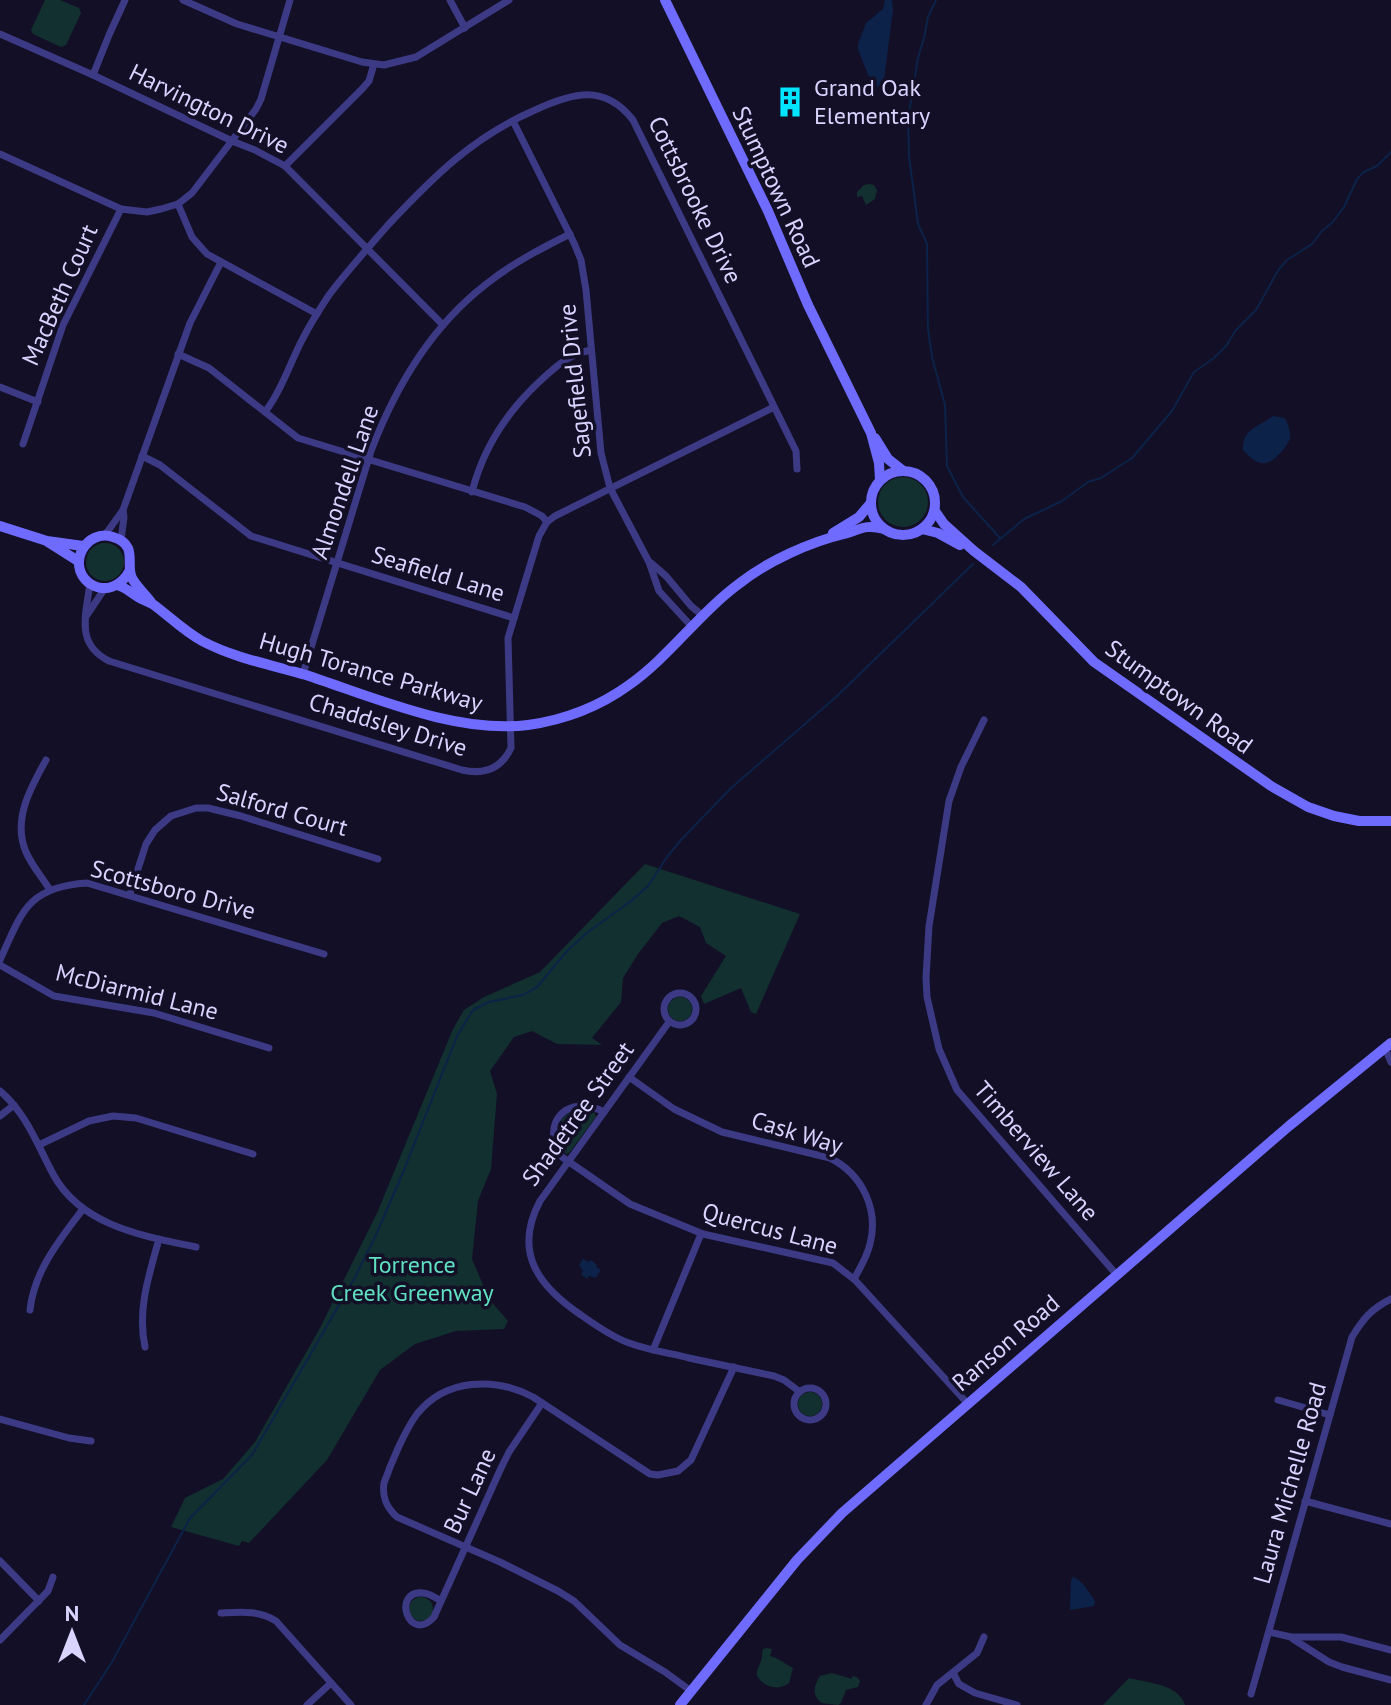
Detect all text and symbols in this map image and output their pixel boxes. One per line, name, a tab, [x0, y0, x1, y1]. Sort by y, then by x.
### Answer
street label: Harvington Drive	[124, 56, 294, 161]
place label: Grand Oak Elementary	[814, 72, 930, 131]
building icon: Grand Oak Elementary	[773, 85, 807, 119]
street label: Stumptown Road	[725, 101, 827, 273]
street label: Cottsbrooke Drive	[642, 111, 749, 289]
street label: MacBeth Court	[15, 219, 104, 370]
street label: Sagefield Drive	[551, 302, 598, 460]
street label: Almondell Lane	[304, 401, 385, 563]
street label: Seafield Lane	[368, 539, 508, 608]
street label: Hugh Torance Parkway	[256, 625, 486, 718]
street label: Stumptown Road	[1099, 633, 1259, 760]
street label: Chaddsley Drive	[305, 686, 471, 763]
street label: Salford Court	[213, 776, 351, 843]
street label: Scottsboro Drive	[87, 853, 259, 926]
street label: McDiarmid Lane	[53, 956, 222, 1027]
street label: Shadetree Street	[515, 1035, 640, 1192]
street label: Timberview Lane	[967, 1074, 1106, 1227]
street label: Cask Way	[748, 1104, 847, 1161]
street label: Quercus Lane	[699, 1196, 841, 1261]
park label: Torrence Creek Greenway	[330, 1249, 494, 1308]
street label: Ranson Road	[946, 1287, 1066, 1398]
street label: Laura Michelle Road	[1246, 1379, 1333, 1587]
street label: Bur Lane	[436, 1443, 503, 1538]
north arrow	[32, 1593, 112, 1673]
text: N	[65, 1599, 79, 1627]

